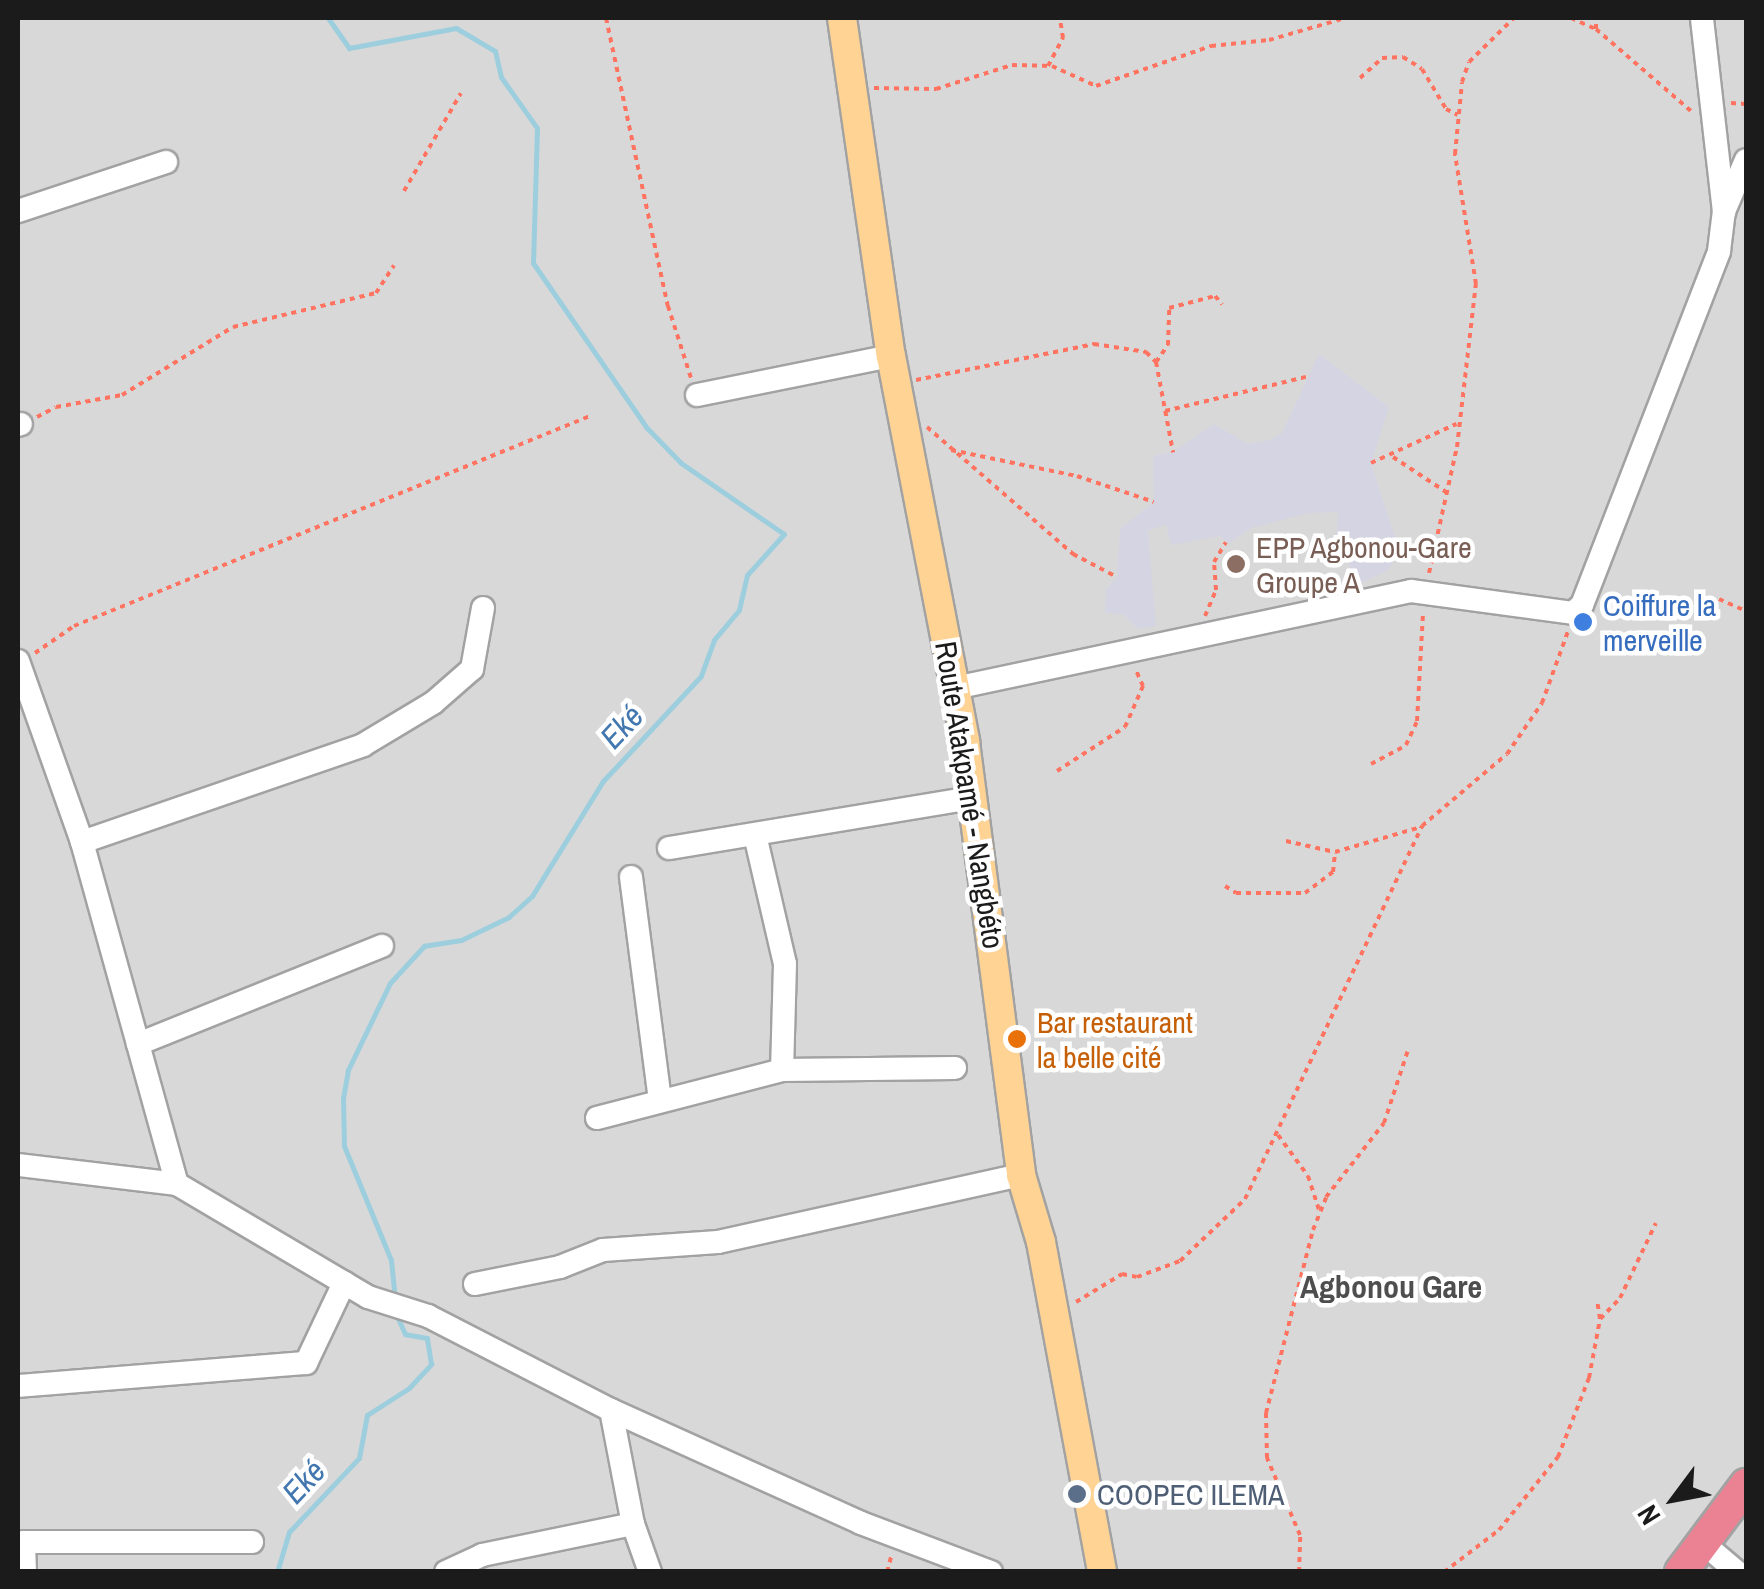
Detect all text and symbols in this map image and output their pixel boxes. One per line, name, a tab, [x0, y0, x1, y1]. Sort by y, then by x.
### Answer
place label: EPP Agbonou-Gare Groupe A	[1256, 529, 1473, 600]
marker: EPP Agbonou-Gare Groupe A	[1225, 553, 1247, 575]
place label: Coiffure la merveille	[1603, 587, 1716, 658]
marker: Coiffure la merveille	[1572, 611, 1594, 633]
street label: Route Atakpamé - Nangbéto	[928, 638, 1012, 952]
water label: Eké	[593, 697, 651, 757]
place label: Bar restaurant la belle cité	[1037, 1004, 1193, 1074]
marker: Bar restaurant la belle cité	[1006, 1028, 1028, 1050]
district label: Agbonou Gare	[1300, 1268, 1482, 1306]
north arrow	[1624, 1449, 1724, 1549]
water label: Eké	[275, 1452, 333, 1512]
place label: COOPEC ILEMA	[1097, 1476, 1284, 1512]
marker: COOPEC ILEMA	[1066, 1483, 1088, 1505]
text: N	[1628, 1498, 1669, 1532]

